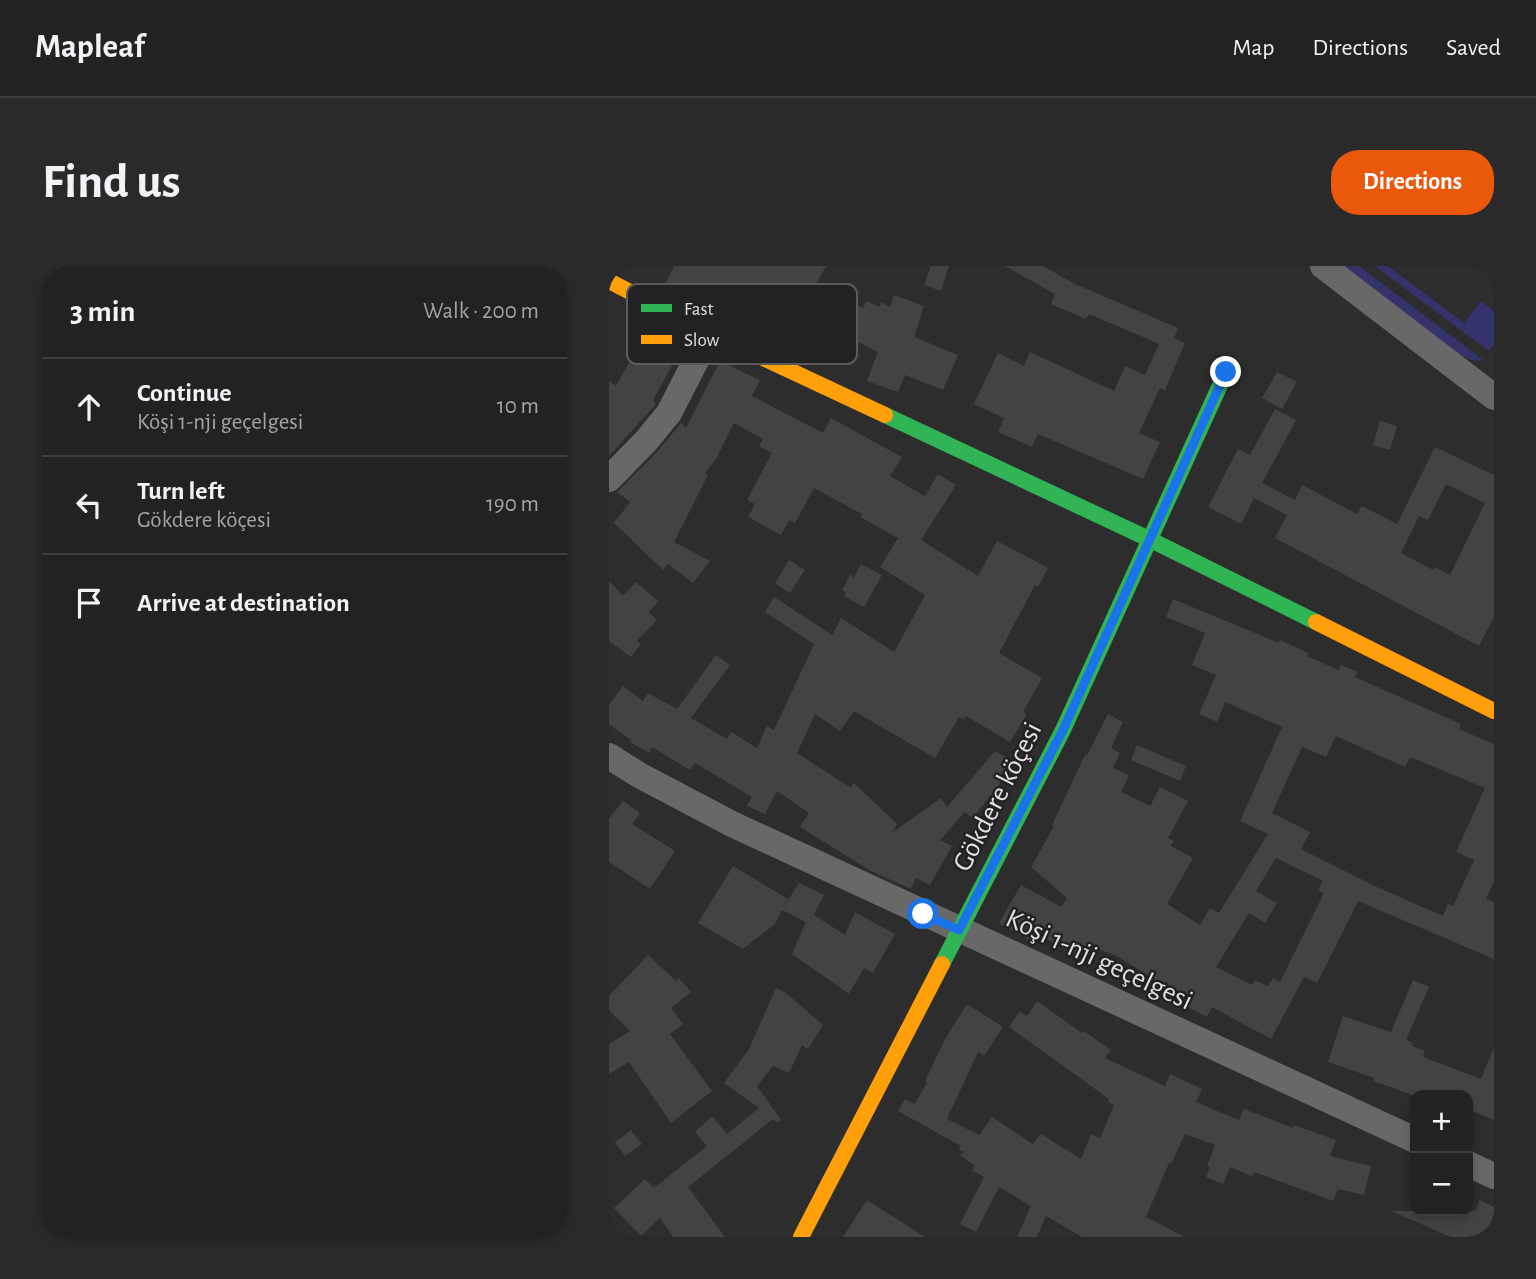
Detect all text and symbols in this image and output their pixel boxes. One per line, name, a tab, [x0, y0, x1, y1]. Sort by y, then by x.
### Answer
text: Mapleaf	[35, 31, 145, 64]
text: Map	[1232, 36, 1274, 60]
text: Directions	[1312, 36, 1408, 60]
text: Saved	[1446, 36, 1501, 60]
button: Directions	[1331, 150, 1494, 215]
text: Find us	[42, 158, 181, 207]
legend	[627, 284, 857, 364]
text: 3 min	[70, 297, 135, 327]
text: Walk · 200 m	[423, 300, 539, 323]
text: Fast	[684, 300, 714, 319]
text: Slow	[684, 331, 720, 350]
route end	[1210, 356, 1241, 387]
text: Continue	[137, 380, 232, 406]
icon: ahead	[70, 388, 108, 426]
text: 10 m	[497, 395, 539, 418]
text: Köşi 1-nji geçelgesi	[137, 411, 303, 434]
text: Turn left	[137, 478, 225, 504]
icon: left	[70, 486, 108, 524]
text: 190 m	[486, 493, 539, 516]
text: Gökdere köçesi	[137, 509, 271, 532]
icon: arrive	[70, 584, 108, 622]
text: Arrive at destination	[137, 590, 350, 616]
street label: Gökdere köçesi	[948, 718, 1048, 876]
route start	[907, 898, 938, 929]
street label: Köşi 1-nji geçelgesi	[1001, 905, 1197, 1015]
map controls	[1410, 1090, 1473, 1216]
button: +	[1410, 1090, 1473, 1153]
button: −	[1410, 1153, 1473, 1216]

